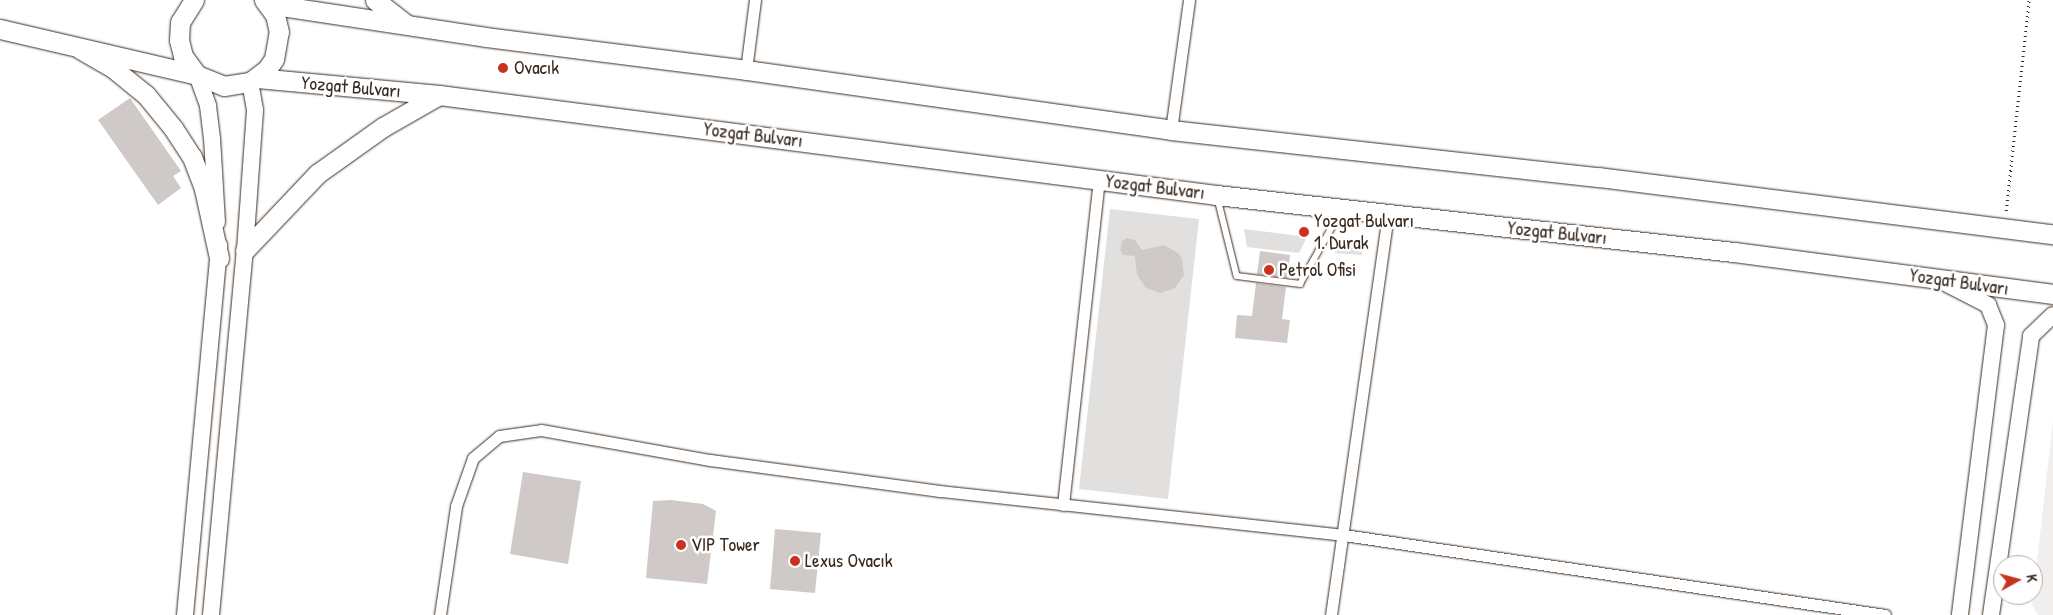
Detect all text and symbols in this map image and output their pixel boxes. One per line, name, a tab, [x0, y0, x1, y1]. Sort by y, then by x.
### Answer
place label: Ovacık	[514, 57, 559, 79]
marker: Ovacık	[496, 61, 510, 75]
street label: Yozgat Bulvarı	[300, 71, 402, 103]
street label: Yozgat Bulvarı	[702, 118, 804, 152]
street label: Yozgat Bulvarı	[1104, 170, 1206, 204]
place label: Yozgat Bulvarı 1. Durak	[1314, 210, 1414, 254]
street label: Yozgat Bulvarı	[1506, 216, 1608, 250]
marker: Yozgat Bulvarı 1. Durak	[1298, 226, 1310, 238]
place label: Petrol Ofisi	[1279, 259, 1356, 281]
marker: Petrol Ofisi	[1263, 264, 1275, 276]
street label: Yozgat Bulvarı	[1908, 264, 2010, 300]
place label: VIP Tower	[691, 534, 760, 556]
marker: VIP Tower	[675, 539, 687, 551]
place label: Lexus Ovacık	[805, 550, 893, 572]
marker: Lexus Ovacık	[789, 555, 801, 567]
north arrow	[1993, 555, 2043, 605]
text: K	[2023, 573, 2042, 583]

